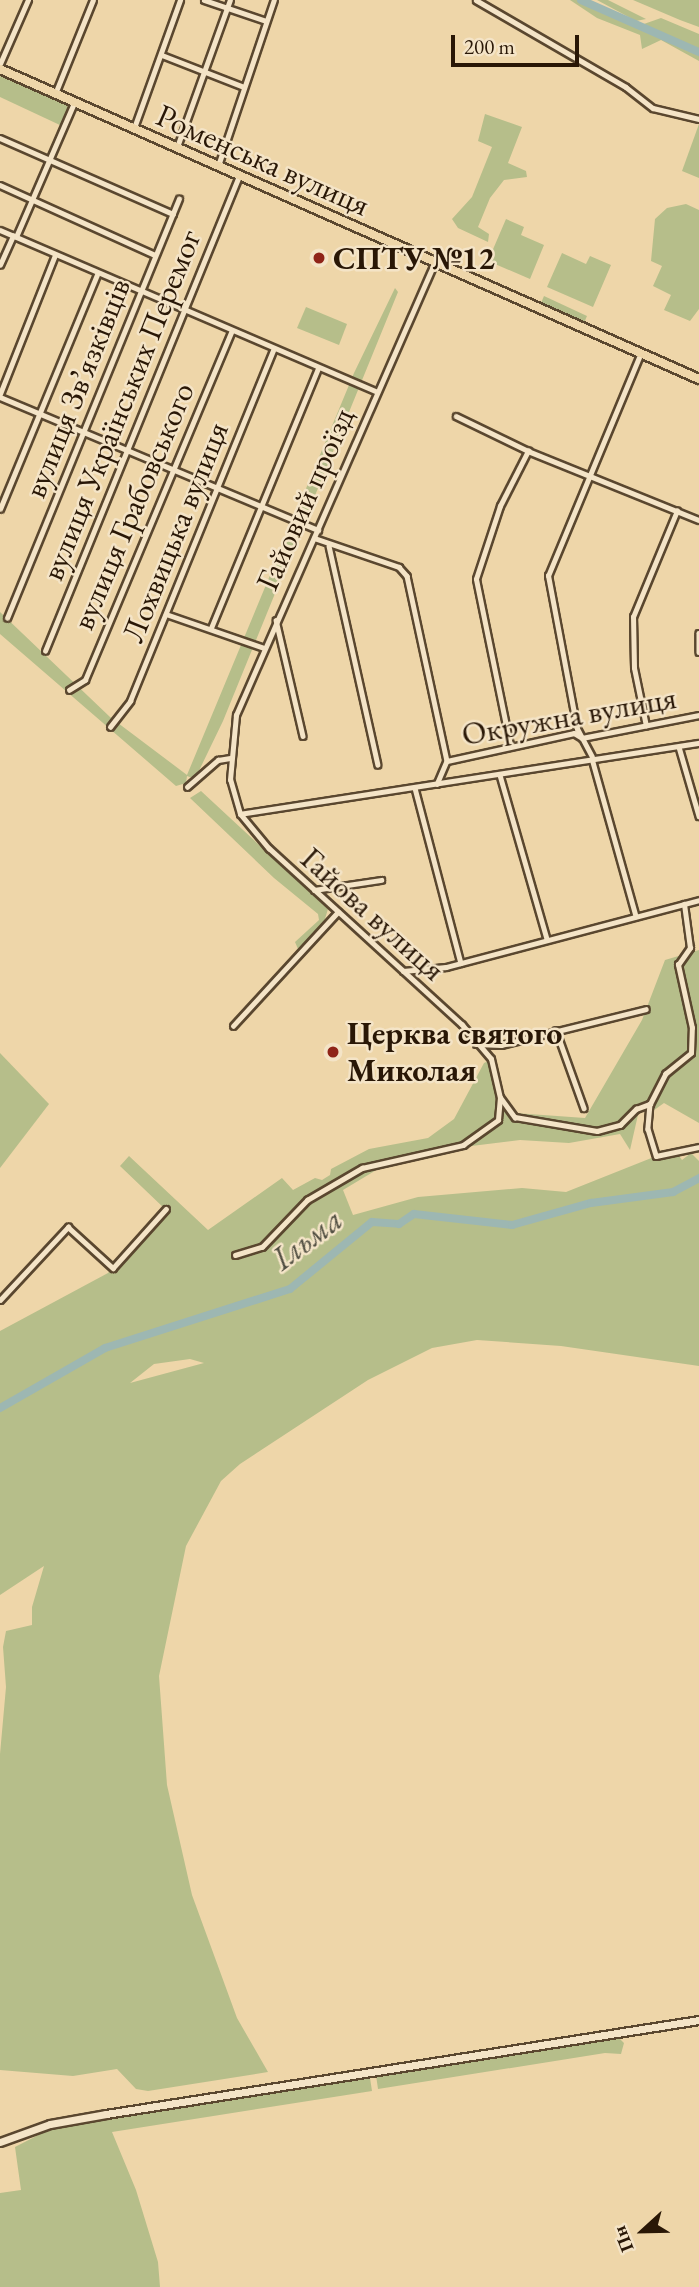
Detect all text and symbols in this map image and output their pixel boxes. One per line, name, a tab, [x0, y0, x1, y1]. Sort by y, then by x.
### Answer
scale bar	[454, 21, 582, 65]
text: 200 m	[464, 33, 515, 60]
street label: Роменська вулиця	[151, 96, 375, 224]
street label: вулиця Українських Перемог	[33, 224, 209, 586]
place label: СПТУ №12	[333, 239, 495, 277]
marker: СПТУ №12	[311, 250, 327, 266]
street label: вулиця Звʼязківців	[16, 273, 138, 503]
street label: вулиця Грабовського	[64, 377, 202, 635]
street label: Гайовий проїзд	[248, 402, 362, 596]
street label: Лохвицька вулиця	[113, 416, 237, 648]
street label: Окружна вулиця	[459, 678, 679, 754]
street label: Гайова вулиця	[293, 839, 453, 989]
place label: Церква святого Миколая	[347, 1015, 562, 1090]
marker: Церква святого Миколая	[325, 1044, 341, 1060]
water label: Ільма	[264, 1200, 350, 1278]
north arrow	[608, 2196, 678, 2266]
text: Пн	[607, 2222, 640, 2256]

